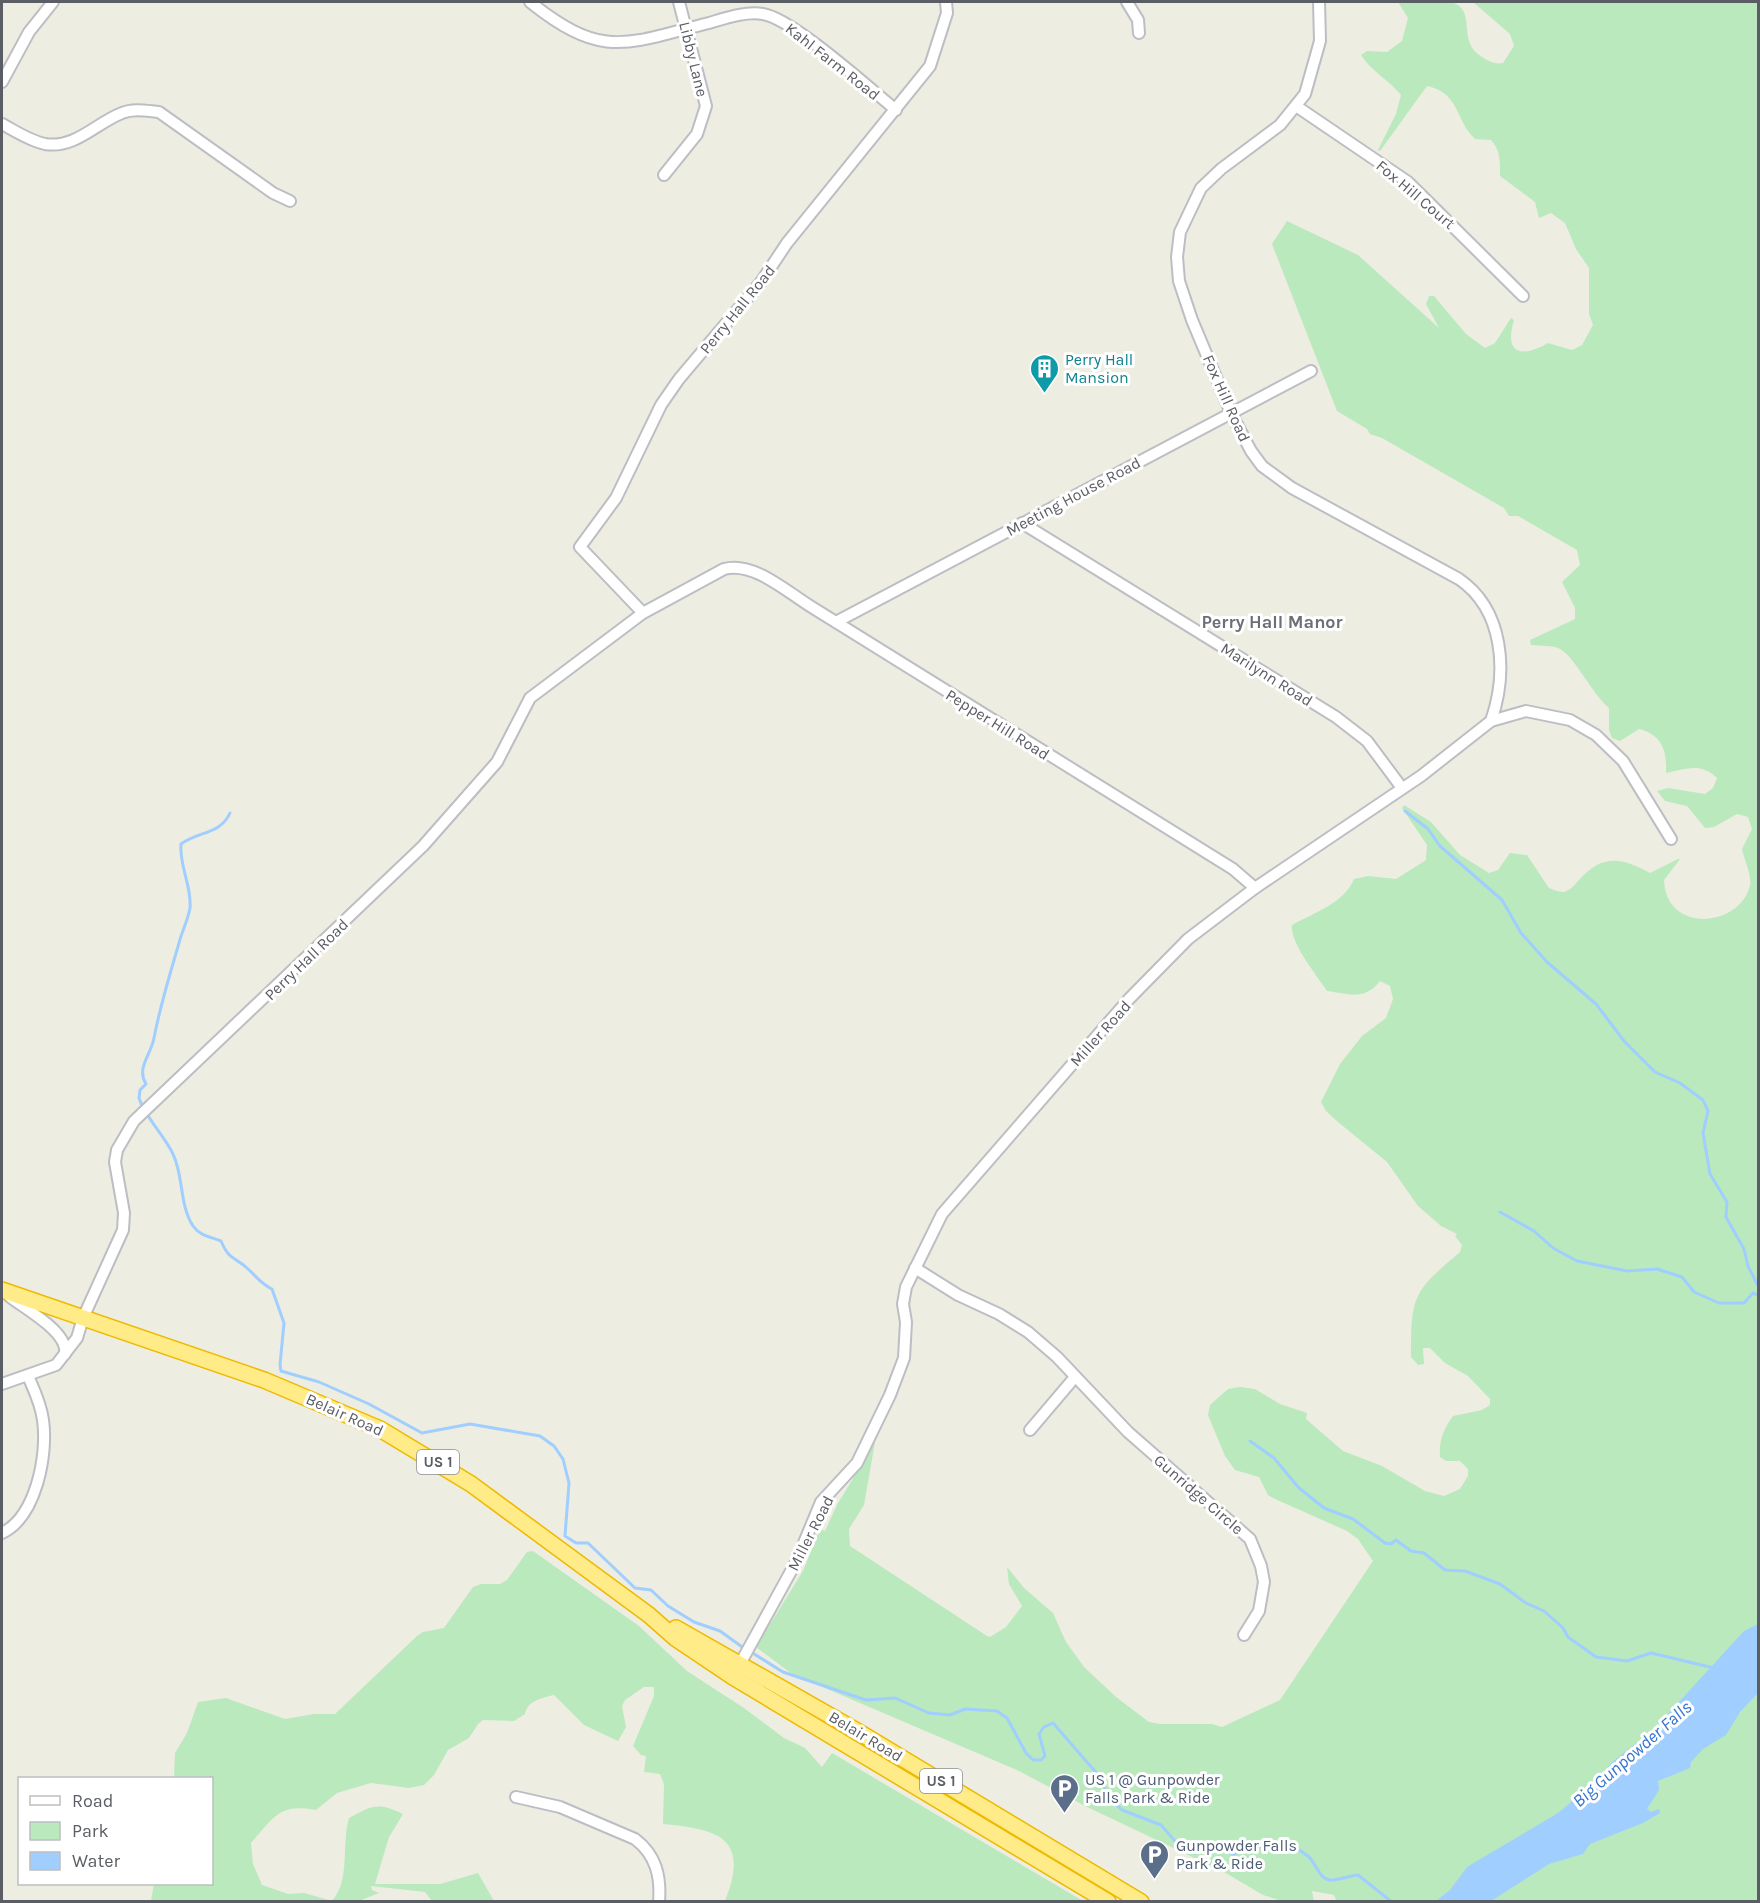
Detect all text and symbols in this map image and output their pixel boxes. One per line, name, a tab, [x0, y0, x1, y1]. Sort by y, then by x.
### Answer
street label: Kahl Farm Road	[782, 19, 884, 104]
street label: Libby Lane	[675, 20, 712, 99]
street label: Fox Hill Court	[1372, 156, 1459, 233]
street label: Perry Hall Road	[696, 261, 779, 358]
place label: Perry Hall Mansion	[1065, 350, 1133, 387]
building icon: Perry Hall Mansion	[1028, 352, 1060, 394]
street label: Fox Hill Road	[1199, 352, 1254, 445]
street label: Meeting House Road	[1003, 453, 1144, 540]
district label: Perry Hall Manor	[1201, 611, 1343, 633]
street label: Marilynn Road	[1217, 639, 1316, 710]
street label: Pepper Hill Road	[942, 685, 1053, 764]
street label: Perry Hall Road	[261, 915, 352, 1004]
street label: Miller Road	[1066, 997, 1135, 1070]
street label: Belair Road	[303, 1389, 386, 1440]
road number: US 1	[417, 1450, 459, 1474]
street label: Gunridge Circle	[1150, 1450, 1247, 1538]
street label: Miller Road	[783, 1492, 838, 1574]
water label: Big Gunpowder Falls	[1568, 1696, 1696, 1812]
street label: Belair Road	[825, 1707, 906, 1766]
road number: US 1	[920, 1769, 962, 1793]
place label: US 1 @ Gunpowder Falls Park & Ride	[1085, 1770, 1220, 1807]
parking icon: US 1 @ Gunpowder Falls Park & Ride	[1048, 1772, 1080, 1814]
legend	[18, 1777, 213, 1885]
text: Road	[72, 1790, 113, 1812]
text: Park	[72, 1820, 109, 1842]
place label: Gunpowder Falls Park & Ride	[1176, 1836, 1297, 1873]
parking icon: Gunpowder Falls Park & Ride	[1139, 1838, 1171, 1880]
text: Water	[72, 1850, 120, 1872]

